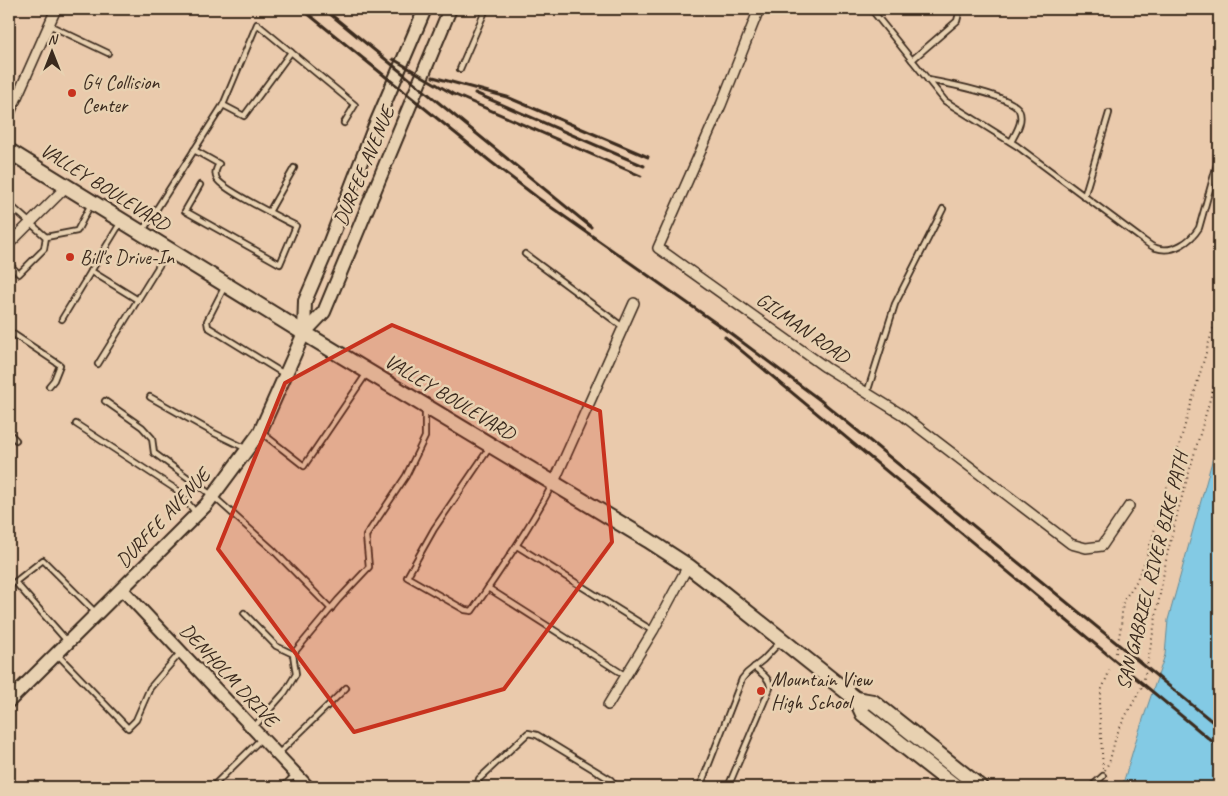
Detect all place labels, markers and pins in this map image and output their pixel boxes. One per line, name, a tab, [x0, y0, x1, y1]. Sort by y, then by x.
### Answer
place label: G4 Collision Center	[82, 70, 160, 118]
marker: G4 Collision Center	[66, 87, 78, 99]
place label: Bill's Drive-In	[80, 245, 175, 270]
marker: Bill's Drive-In	[64, 251, 76, 263]
place label: Mountain View High School	[771, 667, 873, 715]
marker: Mountain View High School	[755, 685, 767, 697]

